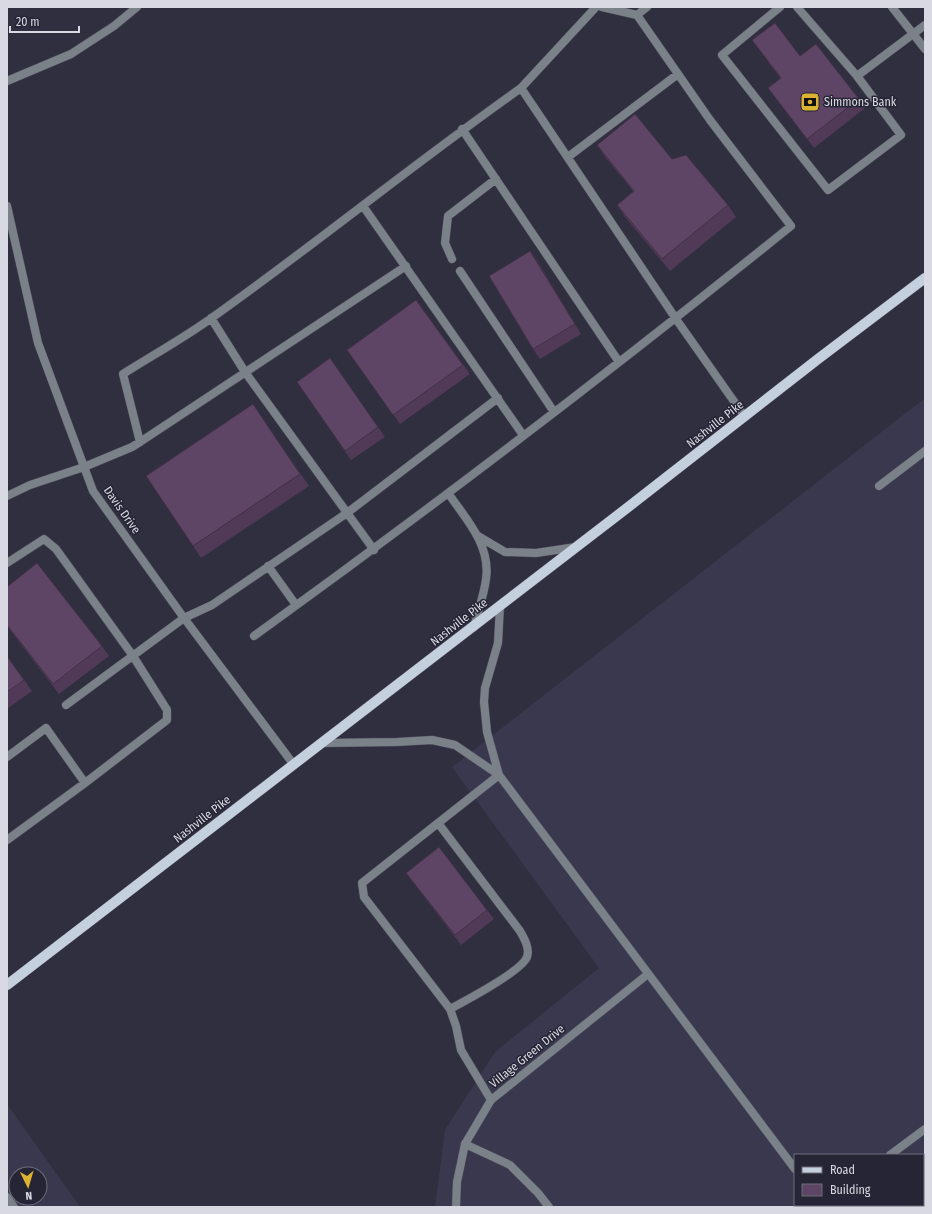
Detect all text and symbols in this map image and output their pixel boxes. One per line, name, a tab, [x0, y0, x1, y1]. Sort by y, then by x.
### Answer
scale bar	[10, 8, 79, 34]
text: 20 m	[16, 15, 40, 29]
bank icon: Simmons Bank	[799, 91, 821, 113]
place label: Simmons Bank	[824, 95, 897, 109]
street label: Nashville Pike	[684, 397, 746, 451]
street label: Davis Drive	[101, 484, 143, 536]
street label: Nashville Pike	[428, 595, 490, 649]
street label: Nashville Pike	[171, 792, 233, 846]
street label: Village Green Drive	[487, 1021, 567, 1091]
legend	[794, 1154, 924, 1206]
text: Road	[830, 1163, 855, 1177]
north arrow	[8, 1166, 48, 1206]
text: Building	[830, 1183, 871, 1197]
text: N	[25, 1189, 33, 1202]

